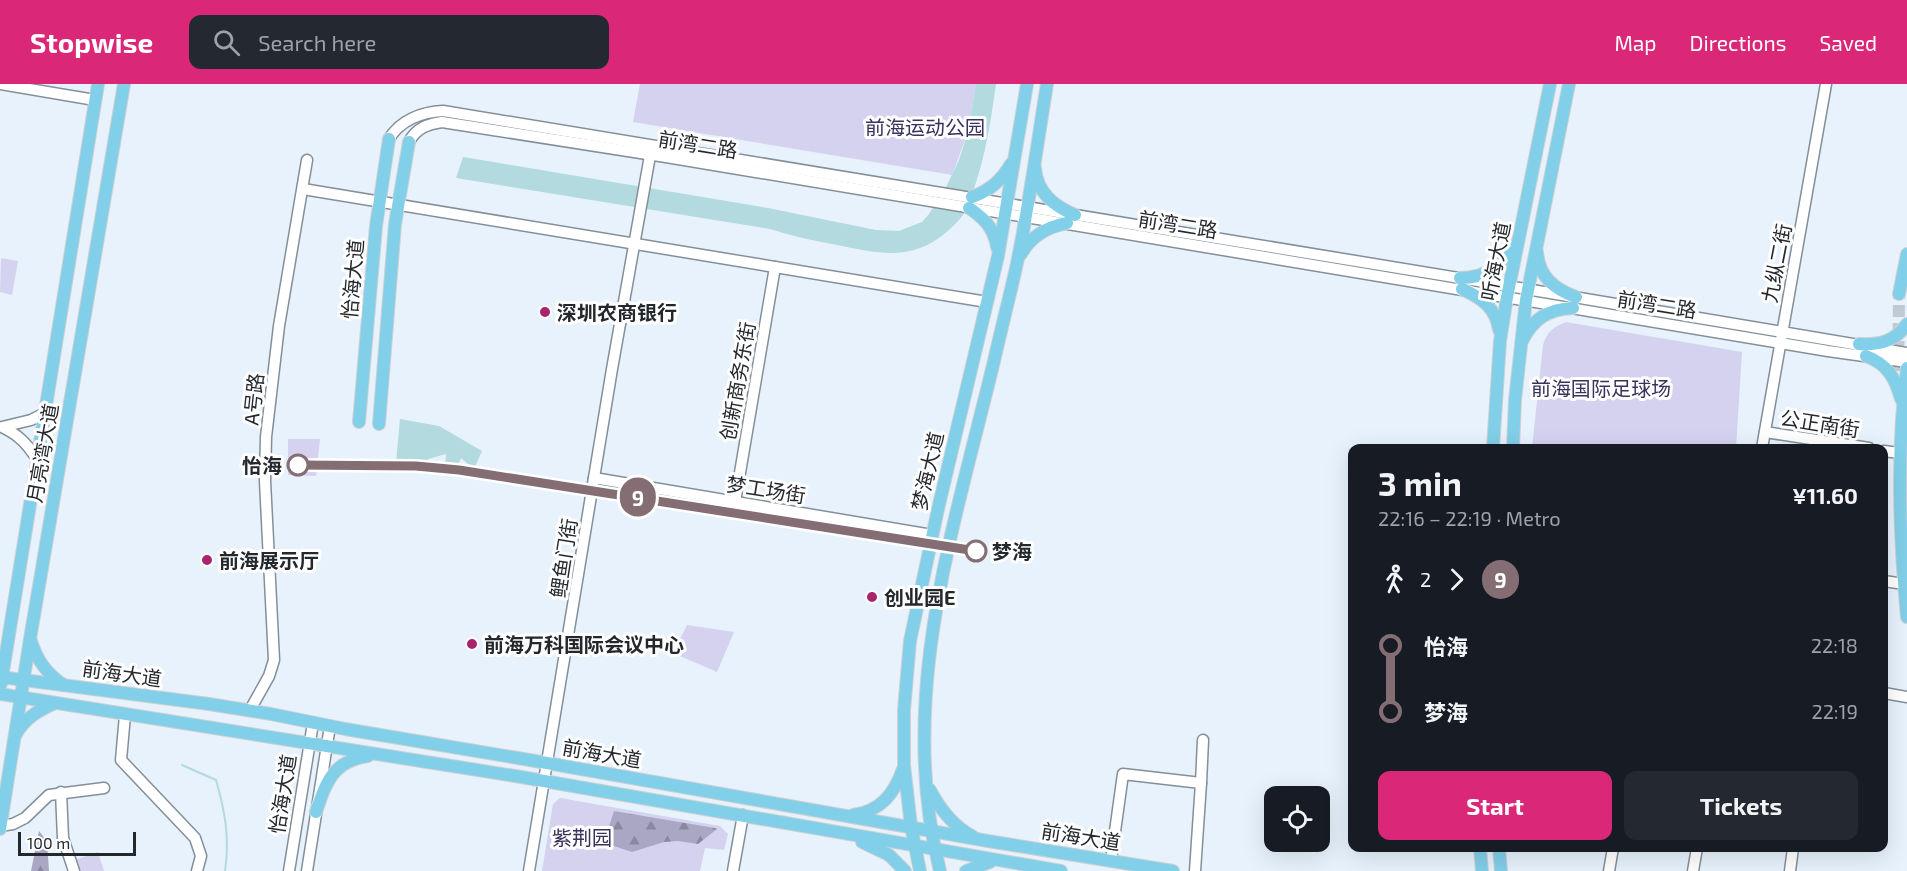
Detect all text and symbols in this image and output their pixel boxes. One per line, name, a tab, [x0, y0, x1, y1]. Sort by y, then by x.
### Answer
search box	[189, 15, 609, 69]
text: Stopwise	[30, 25, 153, 59]
icon: search	[210, 26, 243, 59]
text: Search here	[258, 29, 376, 55]
text: Map	[1614, 30, 1657, 55]
text: Directions	[1690, 30, 1786, 55]
text: Saved	[1819, 30, 1877, 55]
park label: 前海运动公园	[865, 115, 985, 139]
street label: 前湾二路	[657, 126, 739, 162]
street label: 前湾二路	[1137, 206, 1219, 242]
street label: 听海大道	[1476, 219, 1514, 303]
street label: 九纵二街	[1757, 221, 1795, 305]
street label: 怡海大道	[337, 238, 367, 320]
street label: 前湾二路	[1616, 286, 1698, 322]
place label: 深圳农商银行	[557, 300, 677, 324]
marker: 深圳农商银行	[538, 305, 552, 319]
street label: 创新商务东街	[715, 320, 759, 442]
street label: A号路	[238, 372, 268, 426]
park label: 前海国际足球场	[1531, 376, 1671, 400]
street label: 月亮湾大道	[21, 402, 63, 504]
street label: 公正南街	[1779, 405, 1861, 441]
street label: 梦海大道	[906, 429, 948, 513]
place label: 怡海	[242, 453, 282, 477]
marker: 怡海	[287, 454, 309, 476]
text: 3 min	[1378, 463, 1462, 503]
street label: 梦工场街	[725, 471, 807, 507]
line badge: 9	[618, 478, 658, 516]
text: ¥11.60	[1792, 482, 1858, 508]
text: 9	[632, 485, 644, 510]
text: 22:16 – 22:19 · Metro	[1378, 506, 1561, 530]
street label: 鲤鱼门街	[545, 517, 581, 599]
place label: 梦海	[992, 539, 1032, 563]
marker: 梦海	[965, 540, 987, 562]
place label: 前海展示厅	[219, 548, 319, 572]
marker: 前海展示厅	[200, 553, 214, 567]
icon: walk	[1378, 563, 1411, 596]
icon: forward	[1440, 563, 1473, 596]
text: 2	[1420, 567, 1431, 591]
text: 9	[1494, 567, 1507, 592]
place label: 创业园E	[884, 585, 956, 609]
marker: 创业园E	[865, 590, 879, 604]
place label: 前海万科国际会议中心	[484, 632, 684, 656]
text: 怡海	[1424, 633, 1468, 659]
text: 22:18	[1811, 633, 1858, 657]
marker: 前海万科国际会议中心	[465, 637, 479, 651]
street label: 前海大道	[81, 656, 163, 690]
text: 梦海	[1424, 699, 1468, 725]
text: 22:19	[1811, 699, 1858, 723]
street label: 前海大道	[561, 734, 643, 772]
street label: 怡海大道	[264, 753, 300, 835]
button: Start	[1378, 771, 1612, 840]
button: Tickets	[1624, 771, 1858, 840]
map controls	[1264, 786, 1330, 852]
button: locate	[1264, 786, 1330, 852]
street label: 前海大道	[1040, 818, 1122, 854]
park label: 紫荆园	[552, 825, 612, 849]
scale bar	[18, 829, 136, 856]
text: 100 m	[27, 833, 70, 852]

